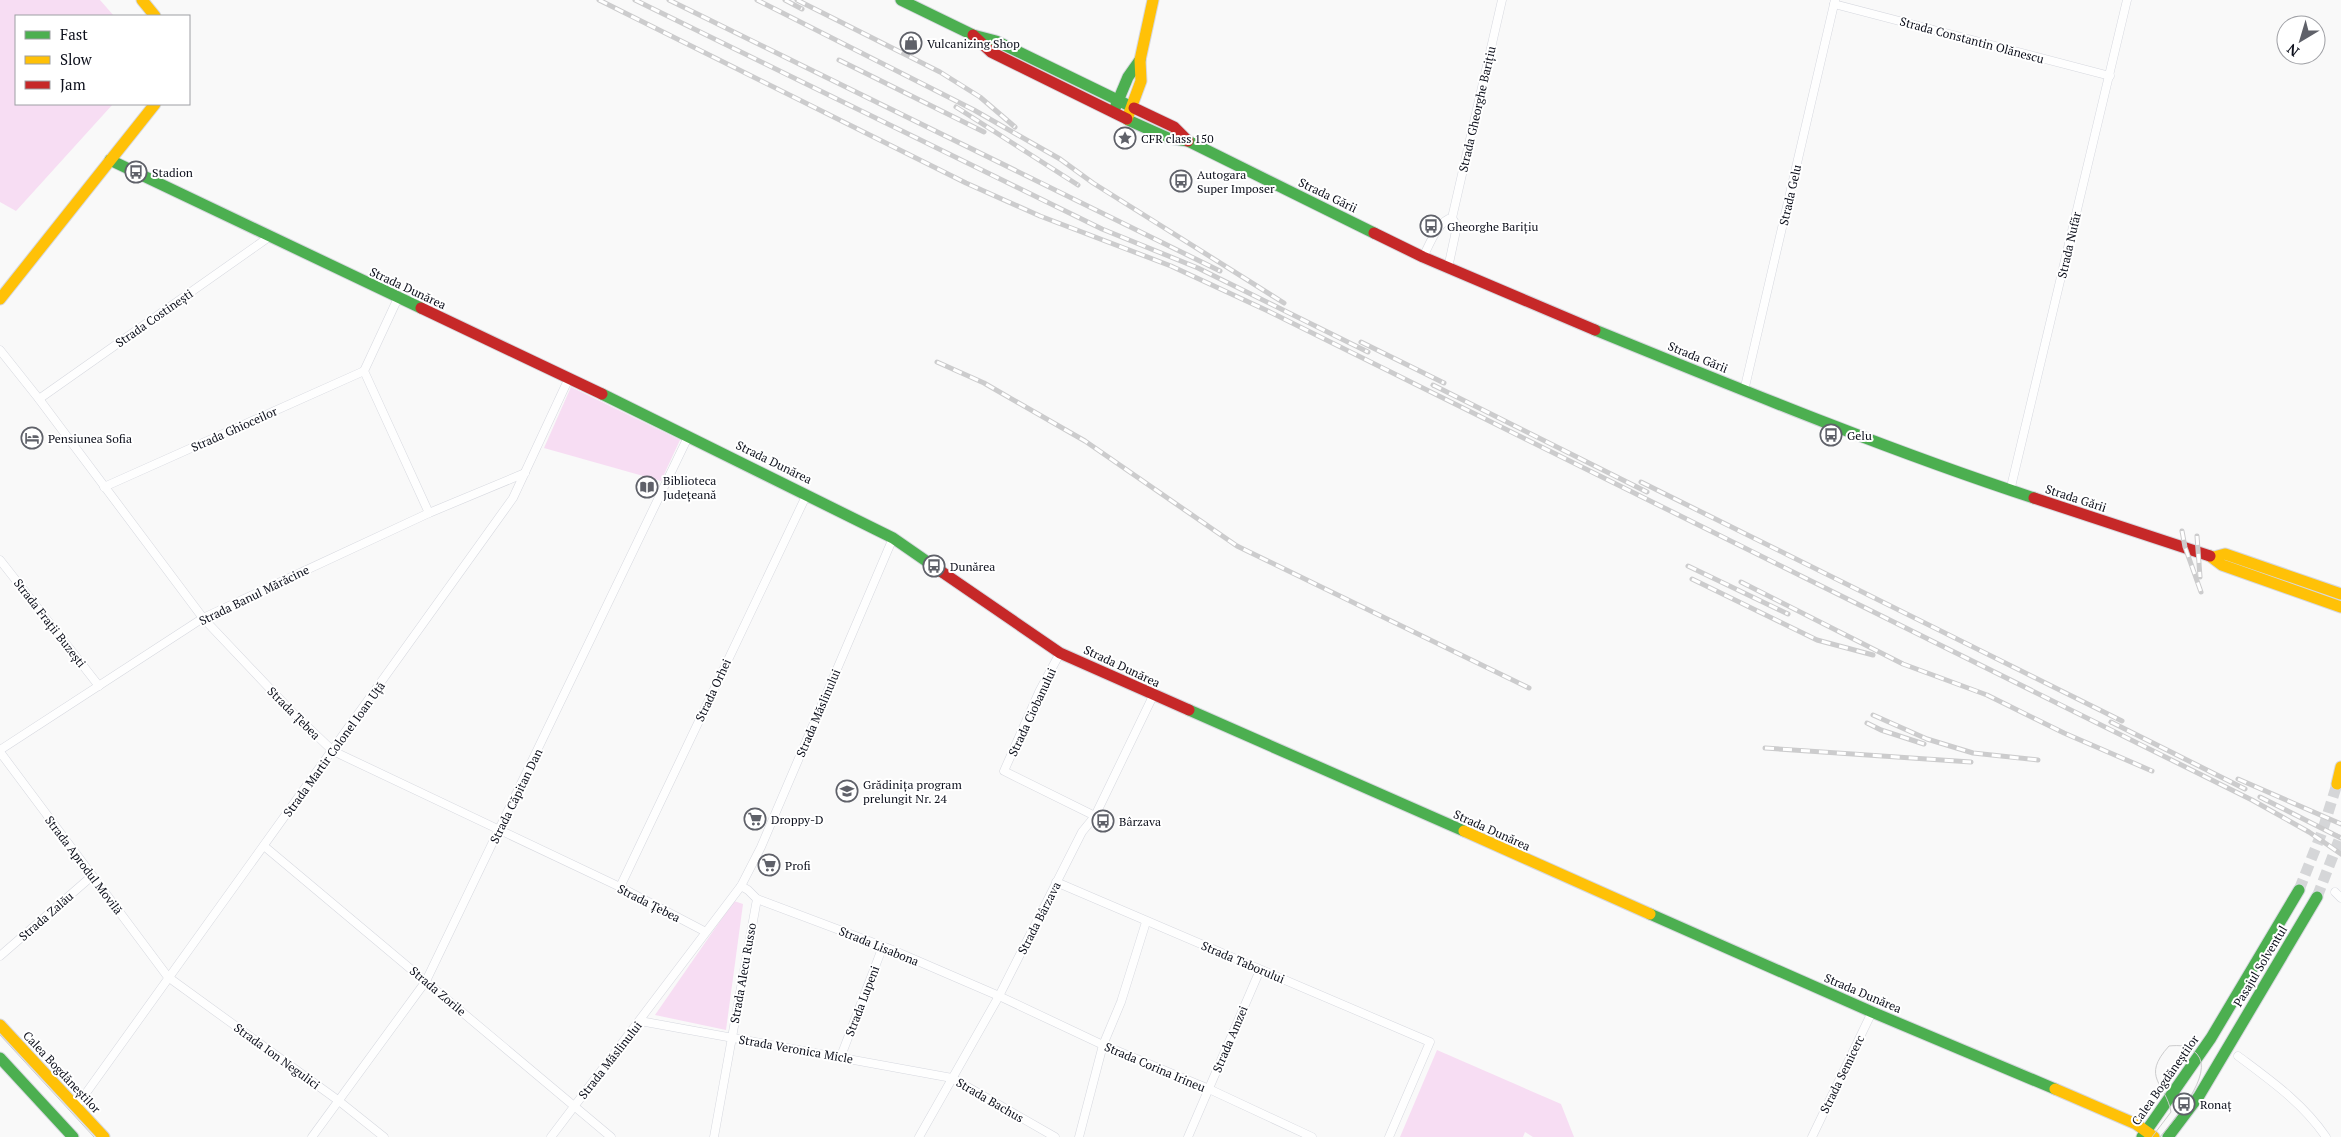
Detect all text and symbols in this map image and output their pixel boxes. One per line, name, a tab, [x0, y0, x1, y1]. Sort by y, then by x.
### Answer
street label: Strada Constantin Olănescu	[1898, 14, 2046, 67]
legend	[15, 15, 190, 105]
north arrow	[2276, 15, 2326, 65]
text: Fast	[60, 24, 88, 44]
shop icon: Vulcanizing Shop	[899, 31, 923, 55]
place label: Vulcanizing Shop	[927, 36, 1020, 51]
text: N	[2282, 40, 2303, 61]
street label: Strada Gheorghe Barițiu	[1455, 45, 1500, 174]
text: Slow	[60, 49, 93, 69]
text: Jam	[60, 74, 86, 94]
place icon: CFR class 150	[1113, 126, 1137, 150]
place label: CFR class 150	[1141, 131, 1214, 146]
bus stop icon: Stadion	[124, 160, 148, 184]
street label: Strada Gelu	[1776, 163, 1804, 227]
place label: Stadion	[152, 165, 193, 180]
place label: Autogara Super Imposer	[1197, 167, 1275, 196]
bus stop icon: Autogara Super Imposer	[1169, 169, 1193, 193]
street label: Strada Gării	[1296, 174, 1360, 216]
street label: Strada Nufăr	[2054, 210, 2084, 280]
bus stop icon: Gheorghe Barițiu	[1419, 214, 1443, 238]
place label: Gheorghe Barițiu	[1447, 219, 1539, 235]
street label: Strada Dunărea	[367, 264, 449, 312]
street label: Strada Costinești	[112, 286, 196, 351]
street label: Strada Gării	[1666, 338, 1731, 376]
street label: Strada Ghioceilor	[189, 403, 280, 455]
bus stop icon: Gelu	[1819, 423, 1843, 447]
hotel icon: Pensiunea Sofia	[20, 426, 44, 450]
place label: Gelu	[1847, 428, 1872, 443]
place label: Pensiunea Sofia	[48, 431, 132, 446]
street label: Strada Dunărea	[734, 437, 814, 487]
place label: Biblioteca Județeană	[663, 473, 716, 503]
library icon: Biblioteca Județeană	[635, 475, 659, 499]
street label: Strada Gării	[2044, 481, 2109, 515]
bus stop icon: Dunărea	[922, 554, 946, 578]
place label: Dunărea	[950, 559, 995, 574]
street label: Strada Banul Mărăcine	[196, 562, 312, 628]
street label: Strada Frații Buzești	[10, 576, 89, 671]
street label: Strada Dunărea	[1081, 642, 1163, 690]
street label: Strada Orhei	[692, 656, 734, 724]
street label: Strada Ciobanului	[1005, 665, 1059, 759]
street label: Strada Măslinului	[793, 666, 843, 759]
street label: Strada Martir Colonel Ioan Uță	[280, 678, 389, 820]
street label: Strada Țebea	[264, 683, 324, 743]
street label: Strada Căpitan Dan	[487, 746, 545, 846]
place label: Grădinița program prelungit Nr. 24	[863, 777, 962, 806]
school or university icon: Grădinița program prelungit Nr. 24	[835, 779, 859, 803]
street label: Strada Dunărea	[1451, 806, 1533, 854]
supermarket icon: Droppy-D	[743, 807, 767, 831]
bus stop icon: Bârzava	[1091, 809, 1115, 833]
place label: Droppy-D	[771, 812, 824, 827]
street label: Strada Aprodul Movilă	[42, 813, 126, 917]
place label: Bârzava	[1119, 814, 1161, 829]
supermarket icon: Profi	[757, 853, 781, 877]
place label: Profi	[785, 858, 811, 873]
street label: Strada Bârzava	[1014, 879, 1064, 957]
street label: Strada Țebea	[615, 881, 683, 926]
street label: Strada Zalău	[16, 888, 76, 944]
street label: Strada Alecu Russo	[727, 921, 759, 1024]
street label: Pasajul Solventul	[2230, 922, 2290, 1009]
street label: Strada Lisabona	[837, 923, 921, 969]
street label: Strada Taborului	[1199, 938, 1287, 986]
street label: Strada Zorile	[407, 963, 469, 1019]
street label: Strada Lupeni	[842, 963, 882, 1038]
street label: Strada Dunărea	[1822, 970, 1904, 1016]
street label: Strada Amzei	[1209, 1003, 1251, 1075]
street label: Strada Măslinului	[575, 1018, 645, 1102]
street label: Strada Ion Negulici	[231, 1020, 323, 1092]
street label: Calea Bogdăneștilor	[19, 1028, 104, 1117]
street label: Strada Veronica Micle	[738, 1032, 854, 1066]
street label: Strada Semicerc	[1817, 1032, 1868, 1116]
street label: Calea Bogdăneștilor	[2128, 1032, 2203, 1129]
street label: Strada Corina Irineu	[1102, 1039, 1208, 1095]
street label: Strada Bachus	[954, 1075, 1026, 1125]
bus stop icon: Ronaț	[2172, 1092, 2196, 1116]
place label: Ronaț	[2200, 1097, 2232, 1113]

